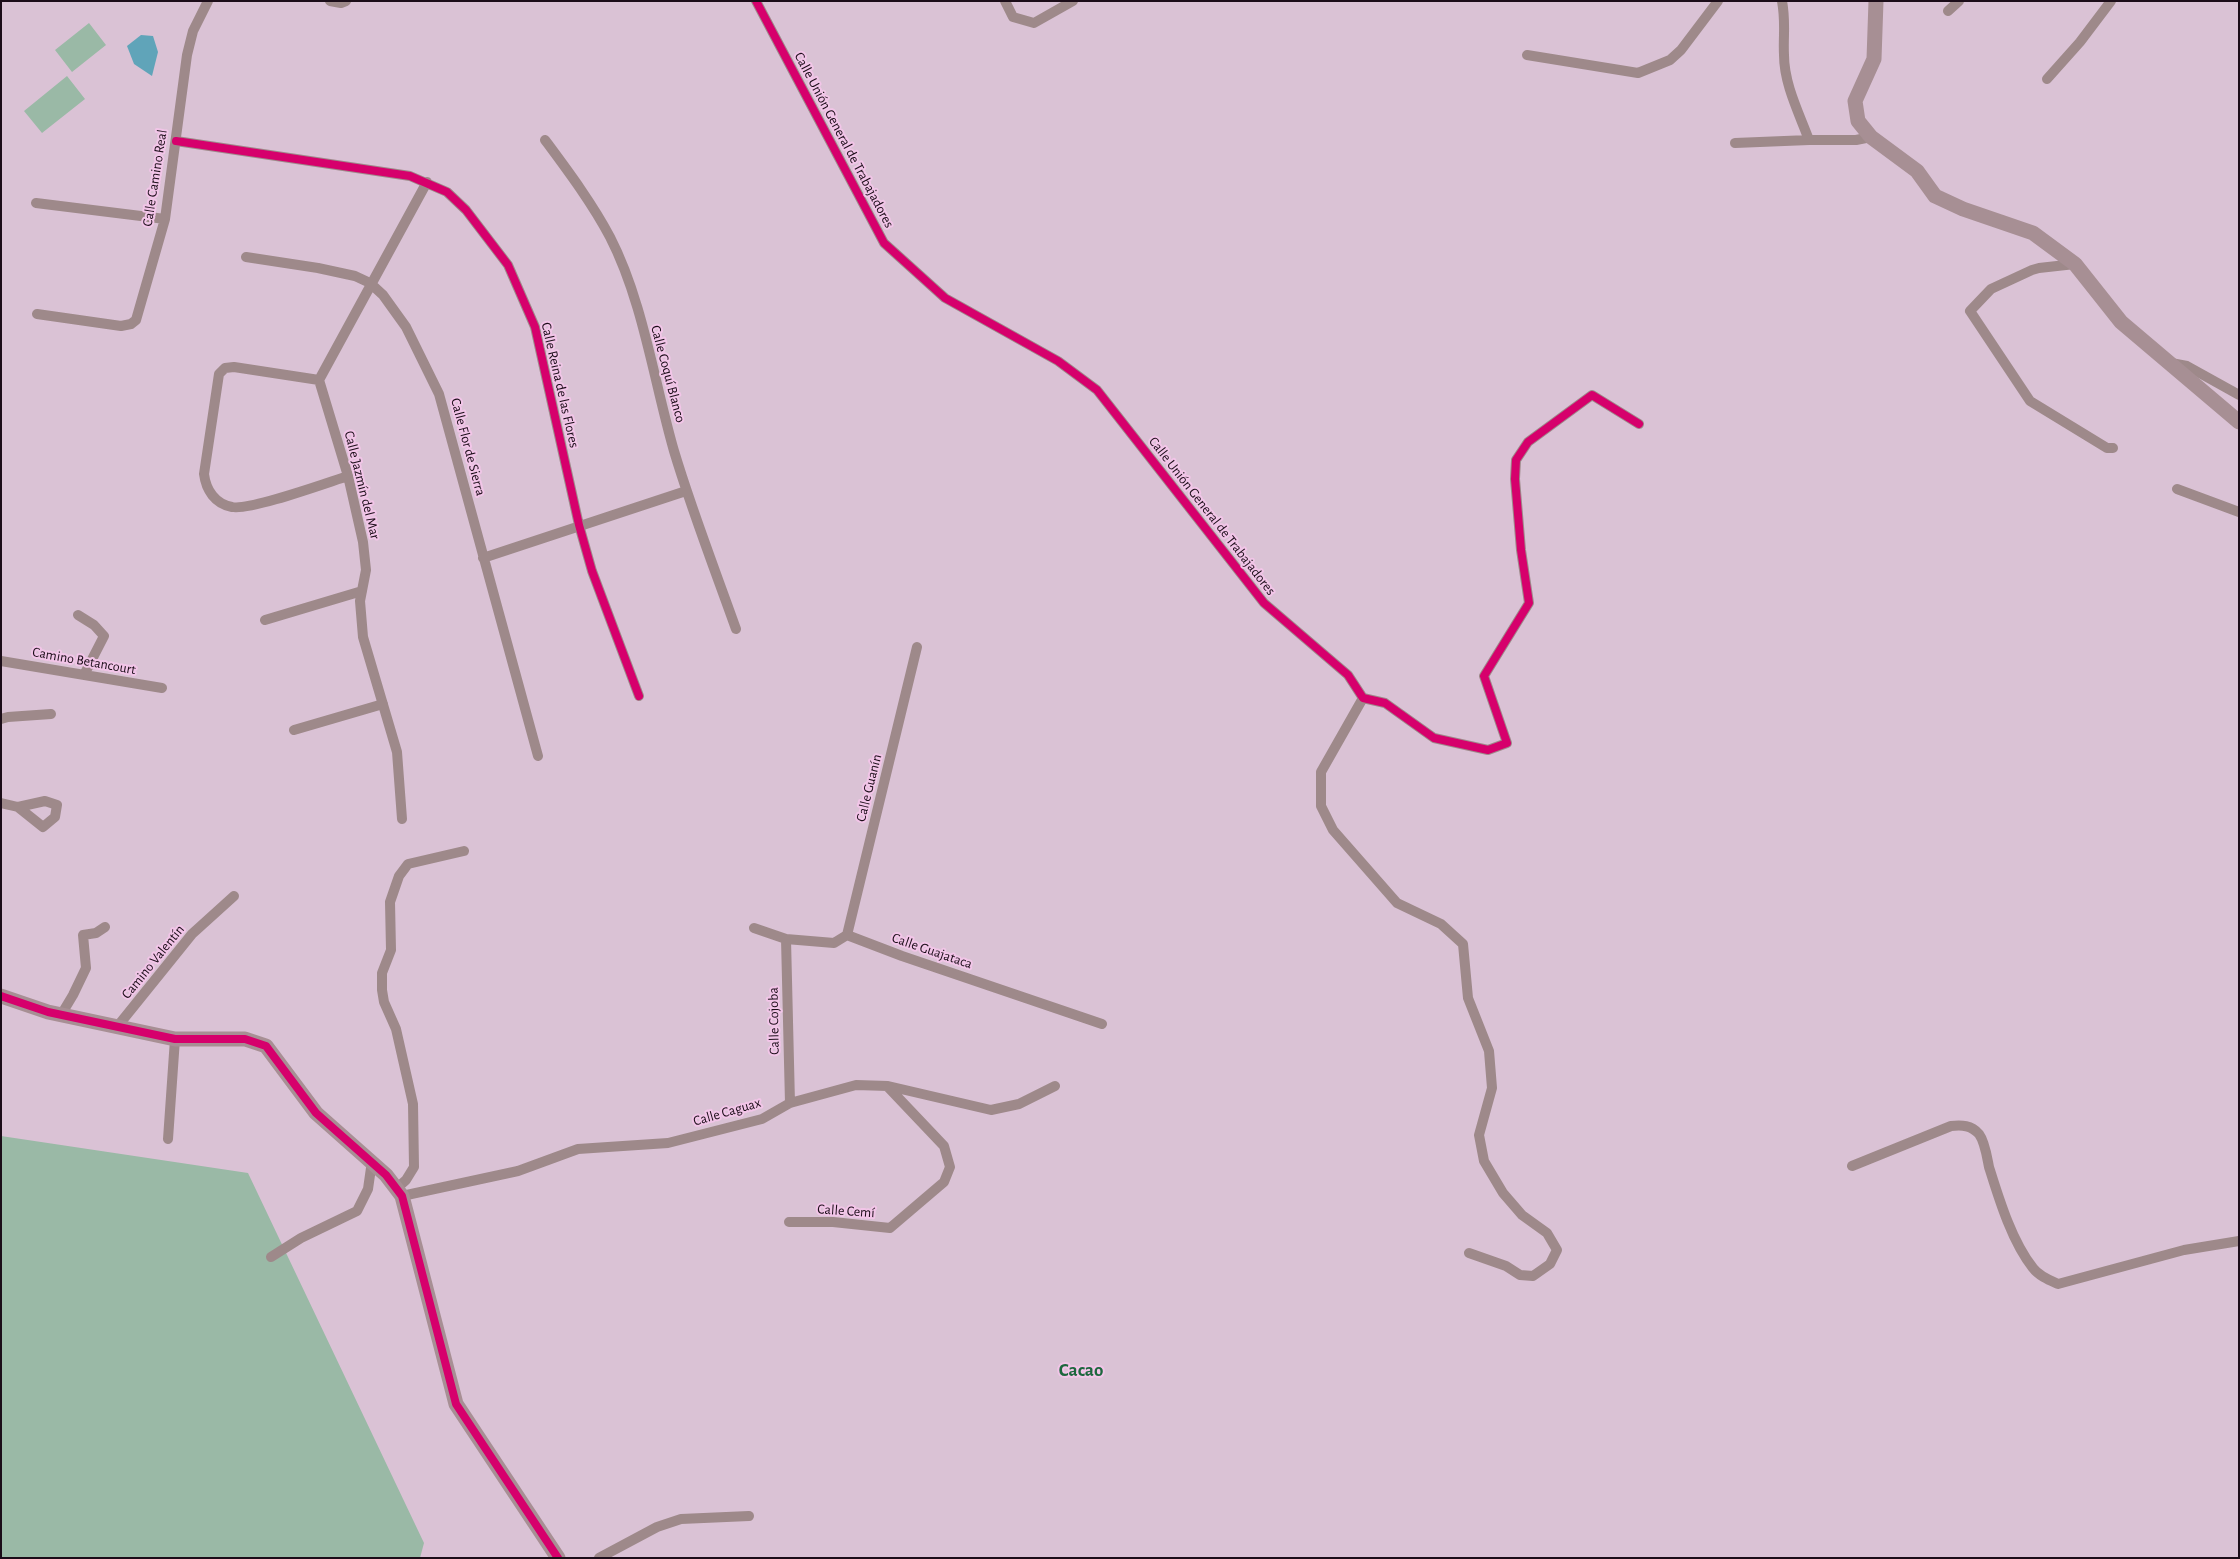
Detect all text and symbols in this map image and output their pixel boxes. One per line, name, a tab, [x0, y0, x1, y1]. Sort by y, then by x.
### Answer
street label: Calle Unión General de Trabajadores	[790, 49, 898, 231]
street label: Calle Camino Real	[139, 128, 171, 228]
street label: Calle Reina de las Flores	[537, 321, 583, 449]
street label: Calle Coquí Blanco	[647, 323, 689, 425]
street label: Calle Flor de Sierra	[447, 396, 489, 498]
street label: Calle Jazmín del Mar	[340, 429, 384, 541]
street label: Calle Unión General de Trabajadores	[1145, 433, 1279, 599]
street label: Camino Betancourt	[31, 644, 137, 678]
street label: Calle Guanín	[853, 753, 885, 823]
street label: Camino Valentín	[118, 922, 188, 1002]
street label: Calle Guajataca	[890, 929, 974, 973]
street label: Calle Cojoba	[765, 987, 783, 1055]
street label: Calle Caguax	[691, 1094, 763, 1130]
street label: Calle Cemí	[817, 1201, 875, 1221]
district label: Cacao	[1059, 1359, 1103, 1381]

